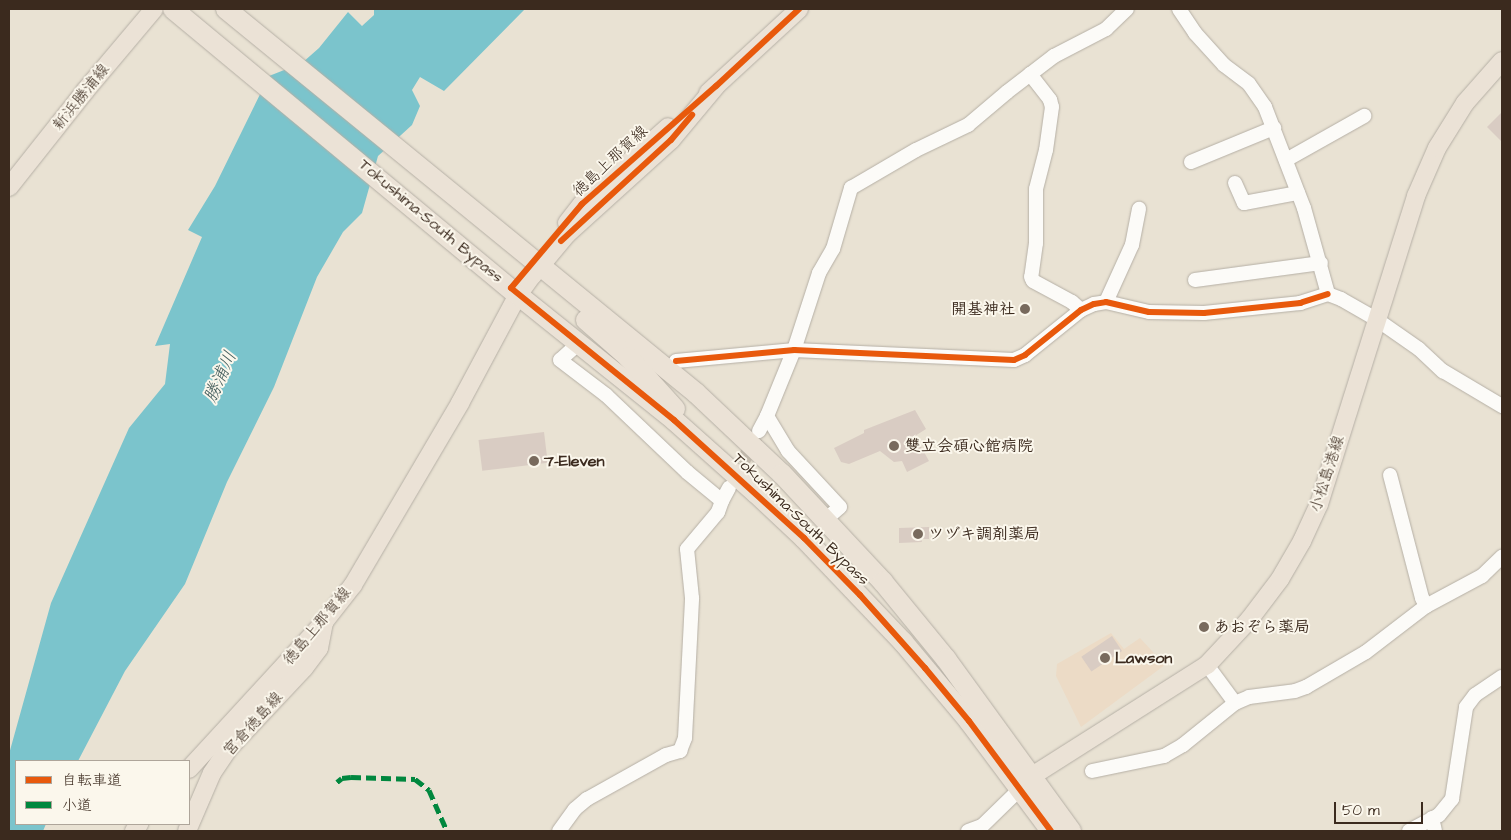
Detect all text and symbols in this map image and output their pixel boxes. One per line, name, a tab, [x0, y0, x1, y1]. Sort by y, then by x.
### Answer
street label: 新浜勝浦線	[48, 60, 114, 134]
street label: 徳島上那賀線	[568, 121, 652, 201]
street label: Tokushima-South Bypass	[355, 155, 507, 287]
place label: 開基神社	[951, 299, 1015, 319]
marker: 開基神社	[1019, 303, 1031, 315]
water label: 勝浦川	[200, 348, 242, 406]
street label: 小松島港線	[1306, 433, 1348, 515]
place label: 雙立会碩心館病院	[905, 436, 1033, 456]
marker: 雙立会碩心館病院	[887, 439, 901, 453]
street label: Tokushima-South Bypass	[729, 449, 873, 589]
place label: 7-Eleven	[544, 451, 604, 471]
marker: 7-Eleven	[528, 455, 540, 467]
place label: ツヅキ調剤薬局	[928, 524, 1040, 544]
marker: ツヅキ調剤薬局	[912, 528, 924, 540]
street label: 徳島上那賀線	[279, 583, 355, 669]
place label: あおぞら薬局	[1214, 617, 1310, 637]
marker: あおぞら薬局	[1198, 621, 1210, 633]
place label: Lawson	[1115, 648, 1172, 668]
marker: Lawson	[1099, 652, 1111, 664]
street label: 宮倉徳島線	[219, 688, 287, 760]
legend	[15, 760, 190, 825]
text: 自転車道	[62, 770, 122, 791]
scale bar	[1336, 792, 1425, 824]
text: 小道	[62, 795, 92, 816]
text: 50 m	[1342, 800, 1380, 821]

